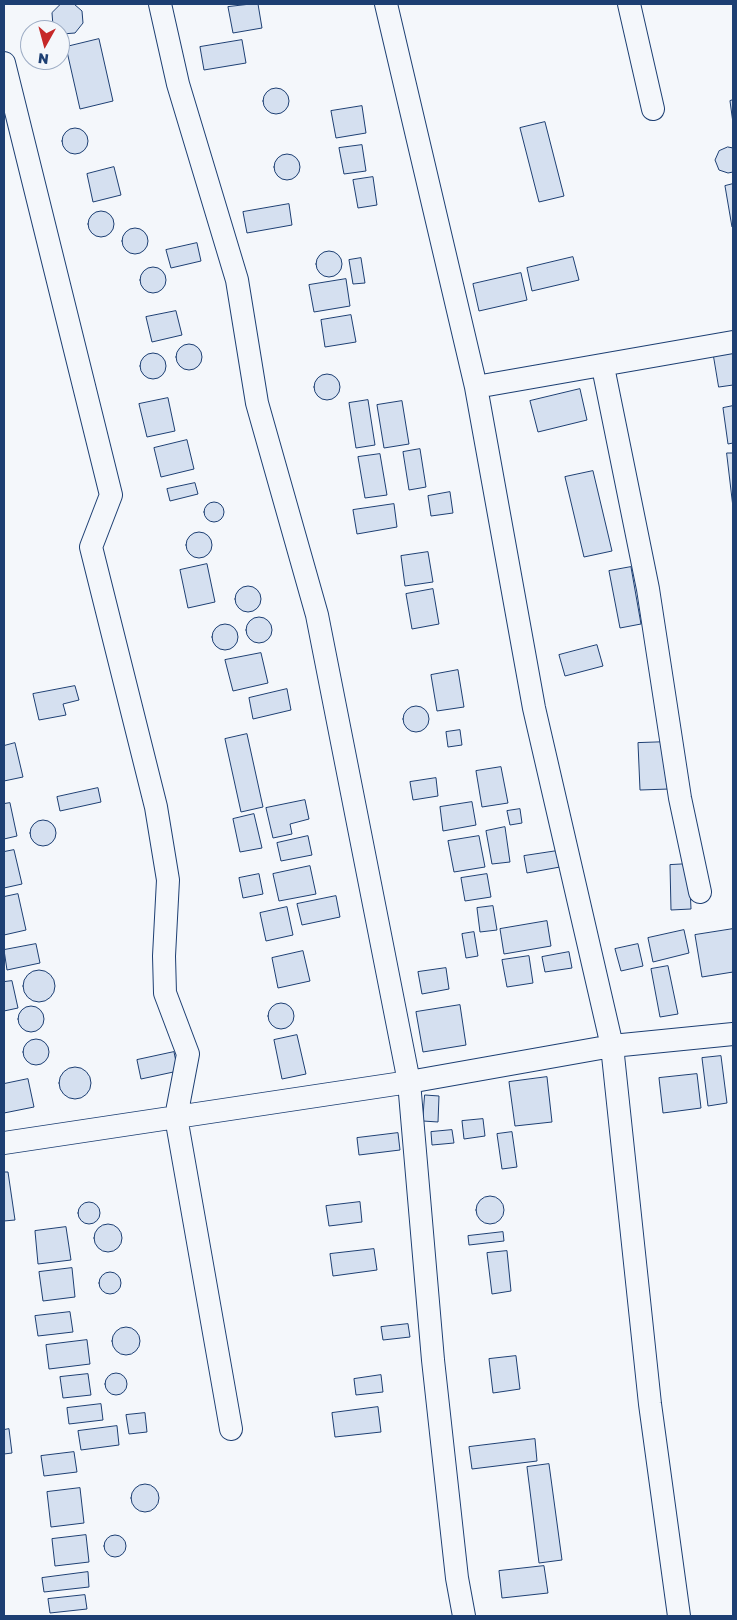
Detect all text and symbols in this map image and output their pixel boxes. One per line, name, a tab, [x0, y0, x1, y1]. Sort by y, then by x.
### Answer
north arrow	[20, 20, 70, 70]
text: N	[37, 50, 50, 68]

